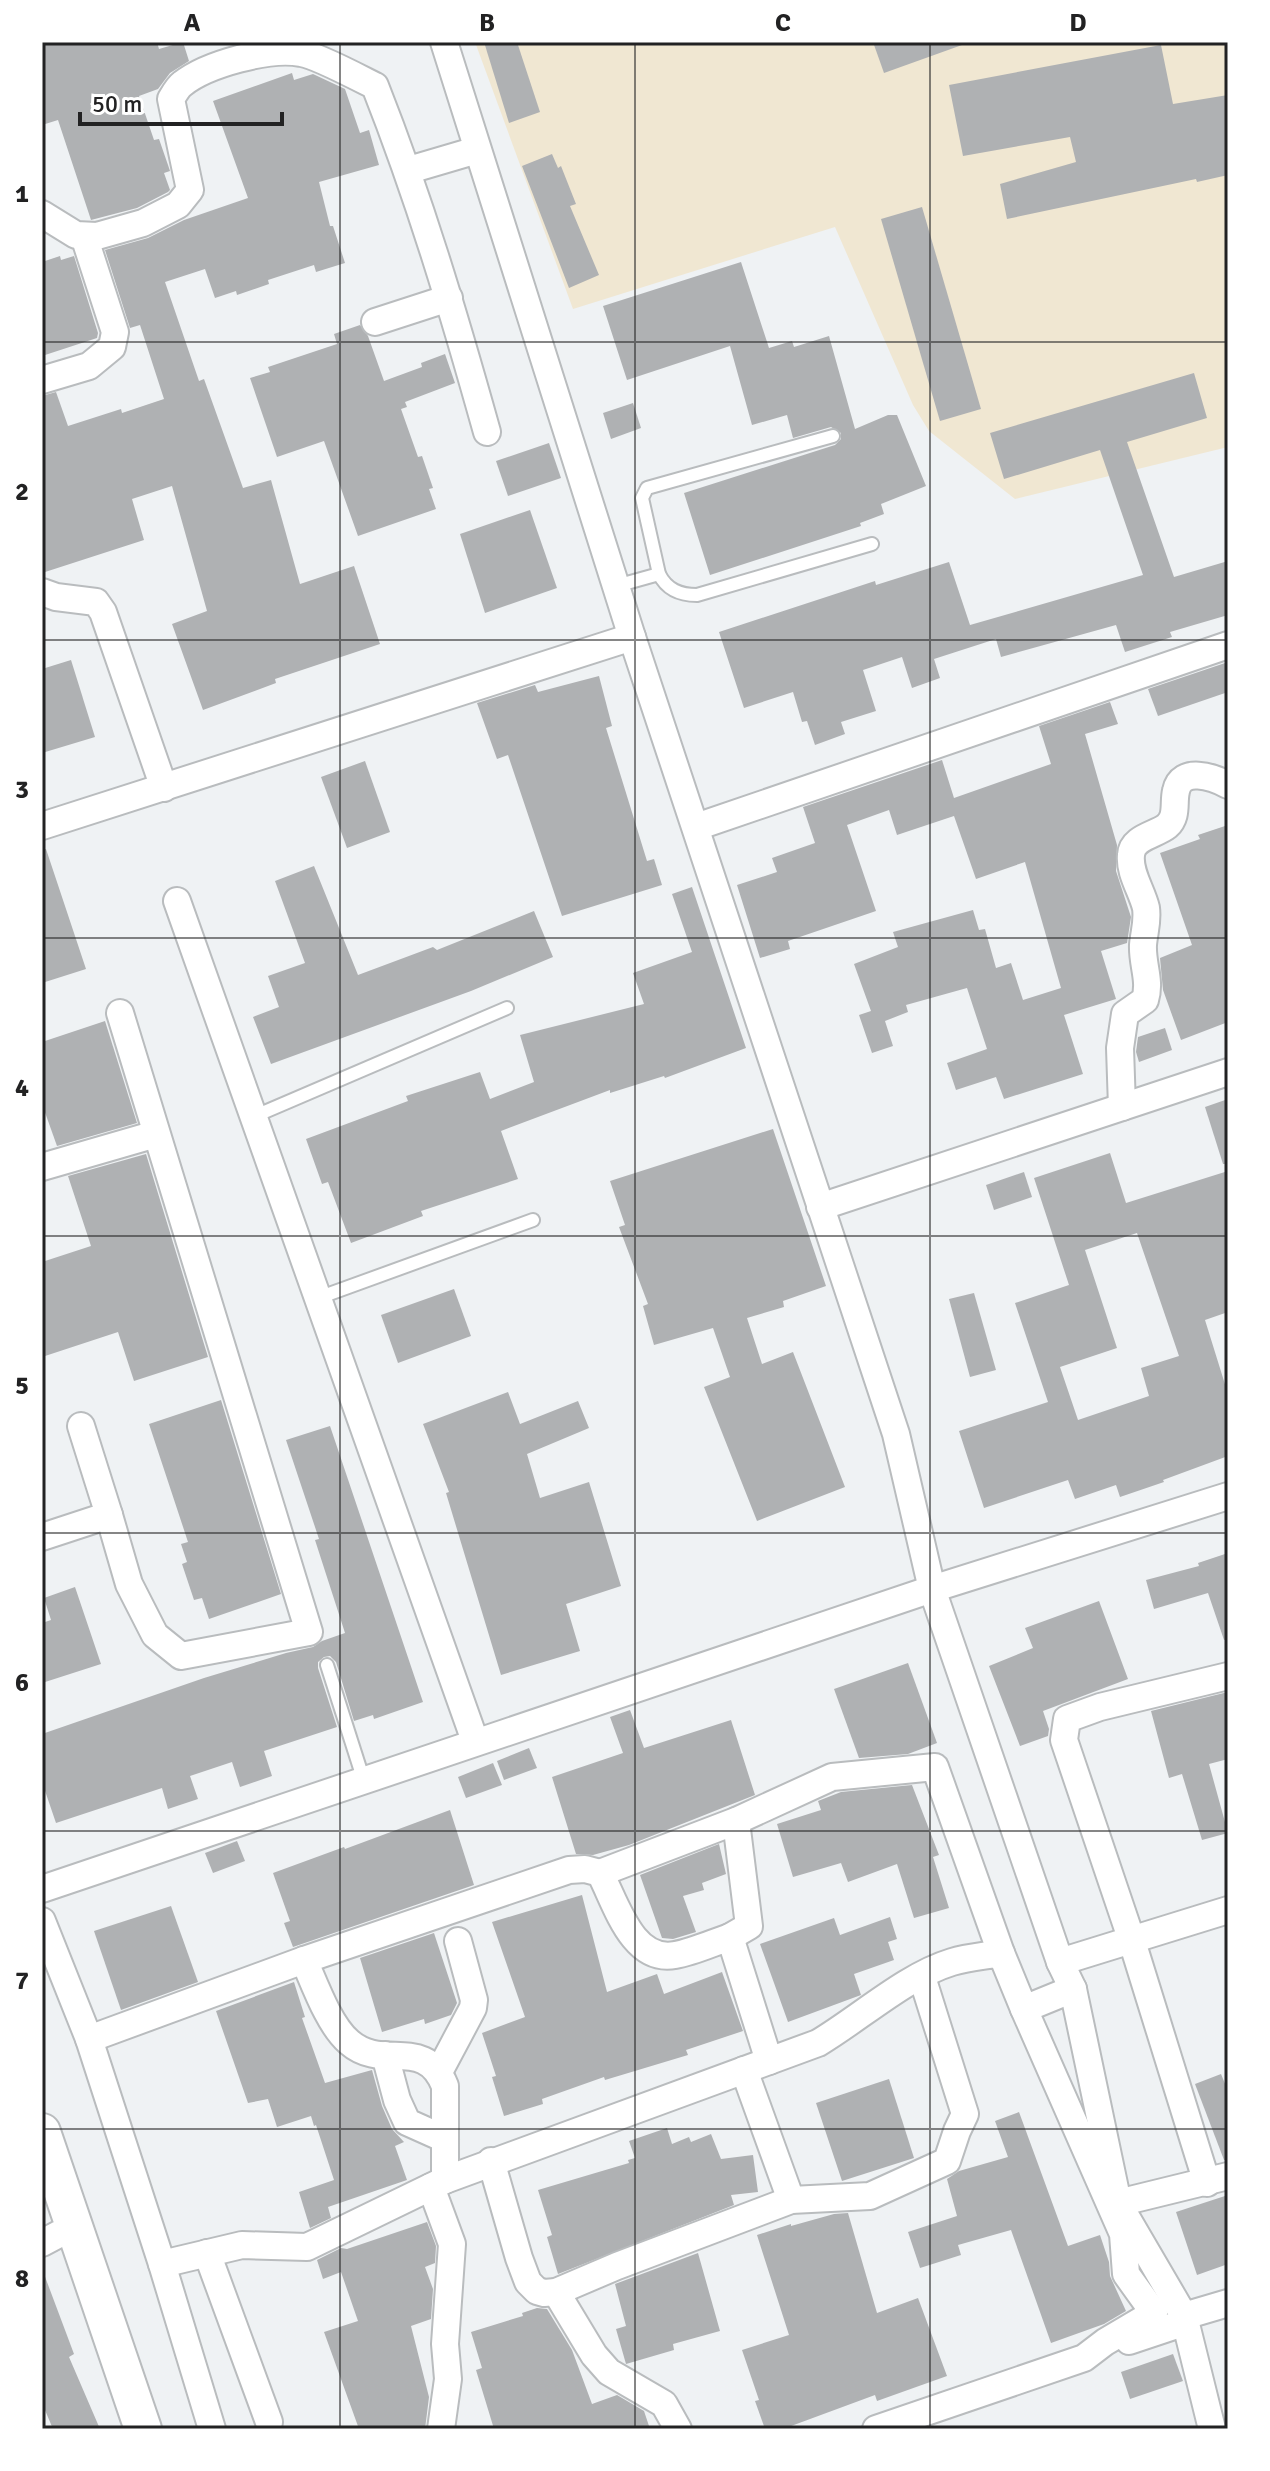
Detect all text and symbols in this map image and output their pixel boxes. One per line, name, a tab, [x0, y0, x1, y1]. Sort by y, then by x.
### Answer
text: A	[184, 7, 201, 39]
text: B	[479, 7, 495, 39]
text: C	[775, 7, 791, 39]
text: D	[1069, 7, 1087, 39]
scale bar	[80, 76, 282, 126]
text: 50 m	[92, 89, 142, 119]
text: 1	[15, 178, 29, 210]
text: 2	[15, 476, 29, 508]
text: 3	[15, 774, 29, 806]
text: 4	[15, 1072, 29, 1104]
text: 5	[15, 1370, 29, 1402]
text: 6	[15, 1667, 29, 1699]
text: 7	[15, 1965, 29, 1997]
text: 8	[15, 2263, 29, 2295]

